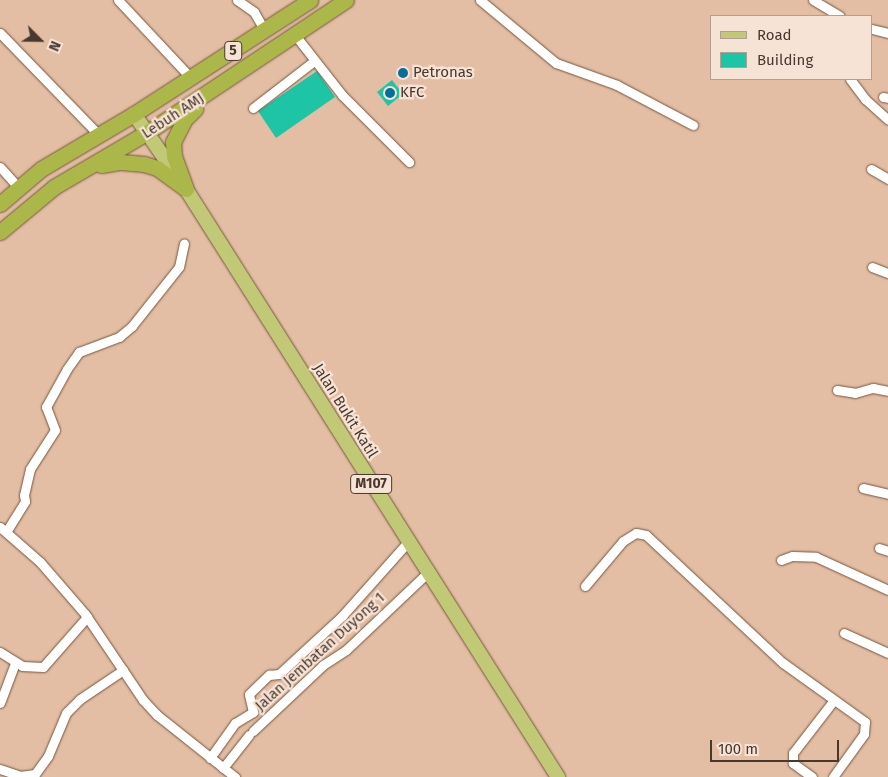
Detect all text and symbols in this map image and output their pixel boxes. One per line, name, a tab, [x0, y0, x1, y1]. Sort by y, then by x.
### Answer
north arrow	[15, 15, 65, 65]
legend	[710, 15, 873, 80]
text: Road	[757, 26, 792, 44]
text: N	[45, 38, 64, 54]
road number: 5	[223, 40, 243, 62]
text: Building	[757, 51, 813, 69]
place label: Petronas	[413, 64, 473, 82]
marker: Petronas	[397, 67, 409, 79]
place label: KFC	[400, 84, 424, 102]
marker: KFC	[384, 87, 396, 99]
street label: Lebuh AMJ	[139, 89, 207, 143]
street label: Jalan Bukit Katil	[309, 360, 381, 462]
road number: M107	[350, 472, 392, 496]
street label: Jalan Jembatan Duyong 1	[252, 589, 388, 715]
scale bar	[713, 730, 842, 762]
text: 100 m	[718, 740, 758, 758]

